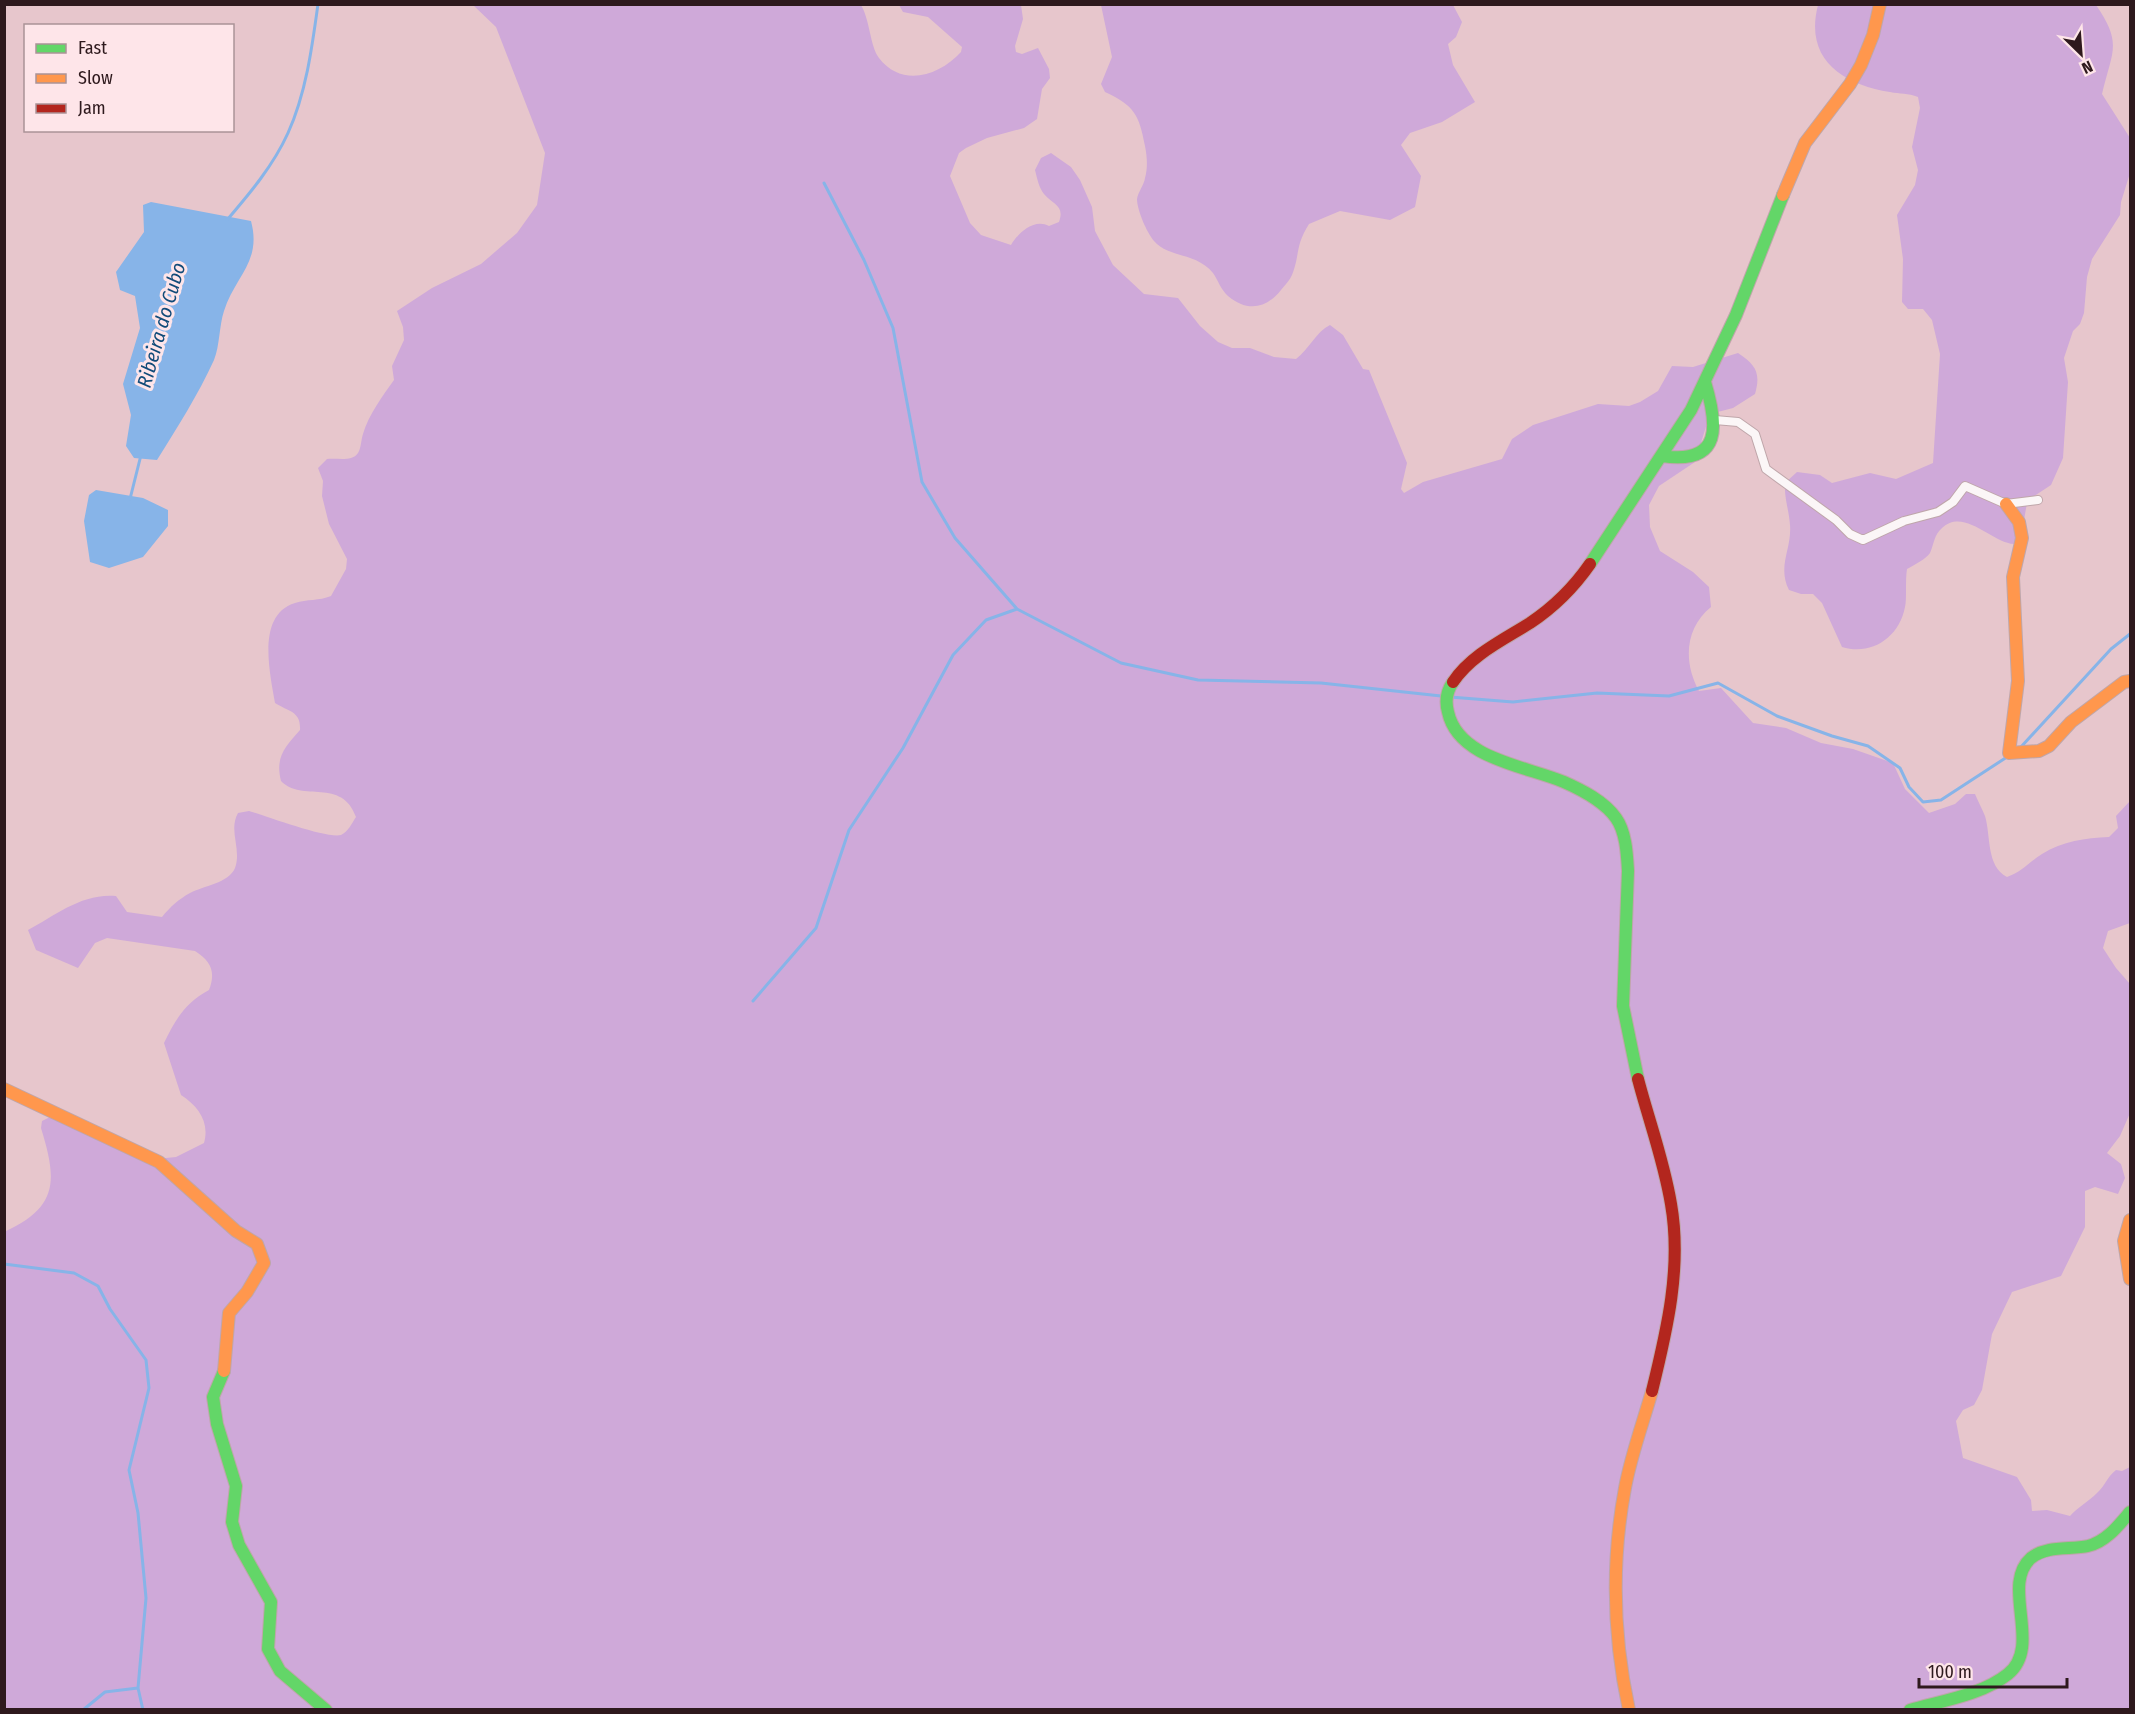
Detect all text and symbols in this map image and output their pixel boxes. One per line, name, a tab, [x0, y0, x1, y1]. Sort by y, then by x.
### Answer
legend	[24, 24, 234, 132]
north arrow	[2051, 24, 2111, 84]
text: Fast	[78, 37, 107, 59]
text: N	[2079, 57, 2095, 78]
text: Slow	[78, 67, 113, 89]
text: Jam	[78, 97, 106, 119]
water label: Ribeira do Cubo	[132, 260, 190, 390]
scale bar	[1919, 1651, 2068, 1689]
text: 100 m	[1928, 1661, 1972, 1683]

